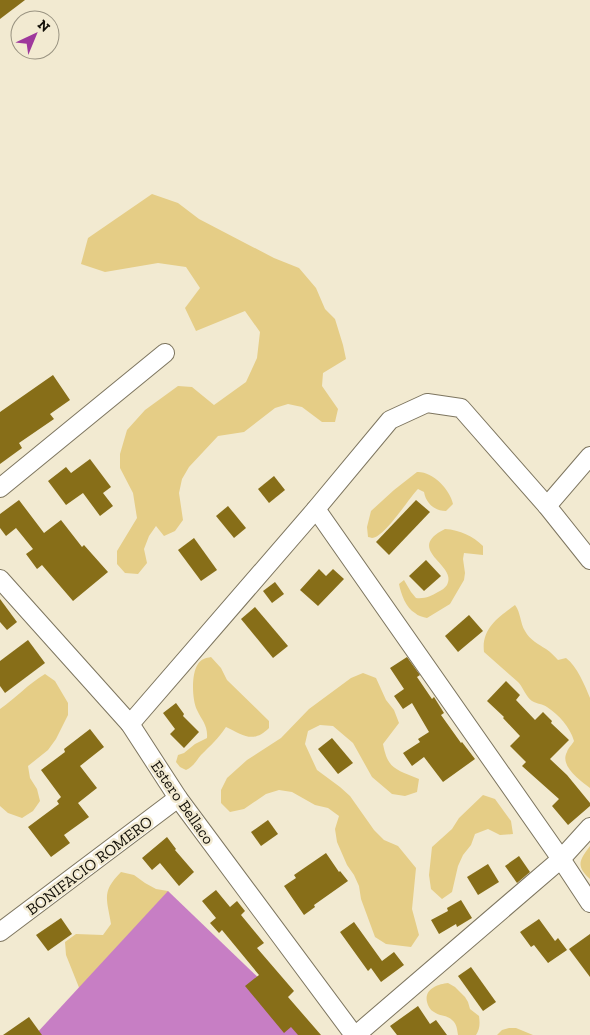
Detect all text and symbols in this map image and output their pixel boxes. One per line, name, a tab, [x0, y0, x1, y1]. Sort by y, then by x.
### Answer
north arrow	[10, 10, 60, 60]
text: N	[34, 16, 54, 36]
street label: Estero Bellaco	[147, 757, 218, 848]
street label: BONIFACIO ROMERO	[23, 812, 156, 919]

